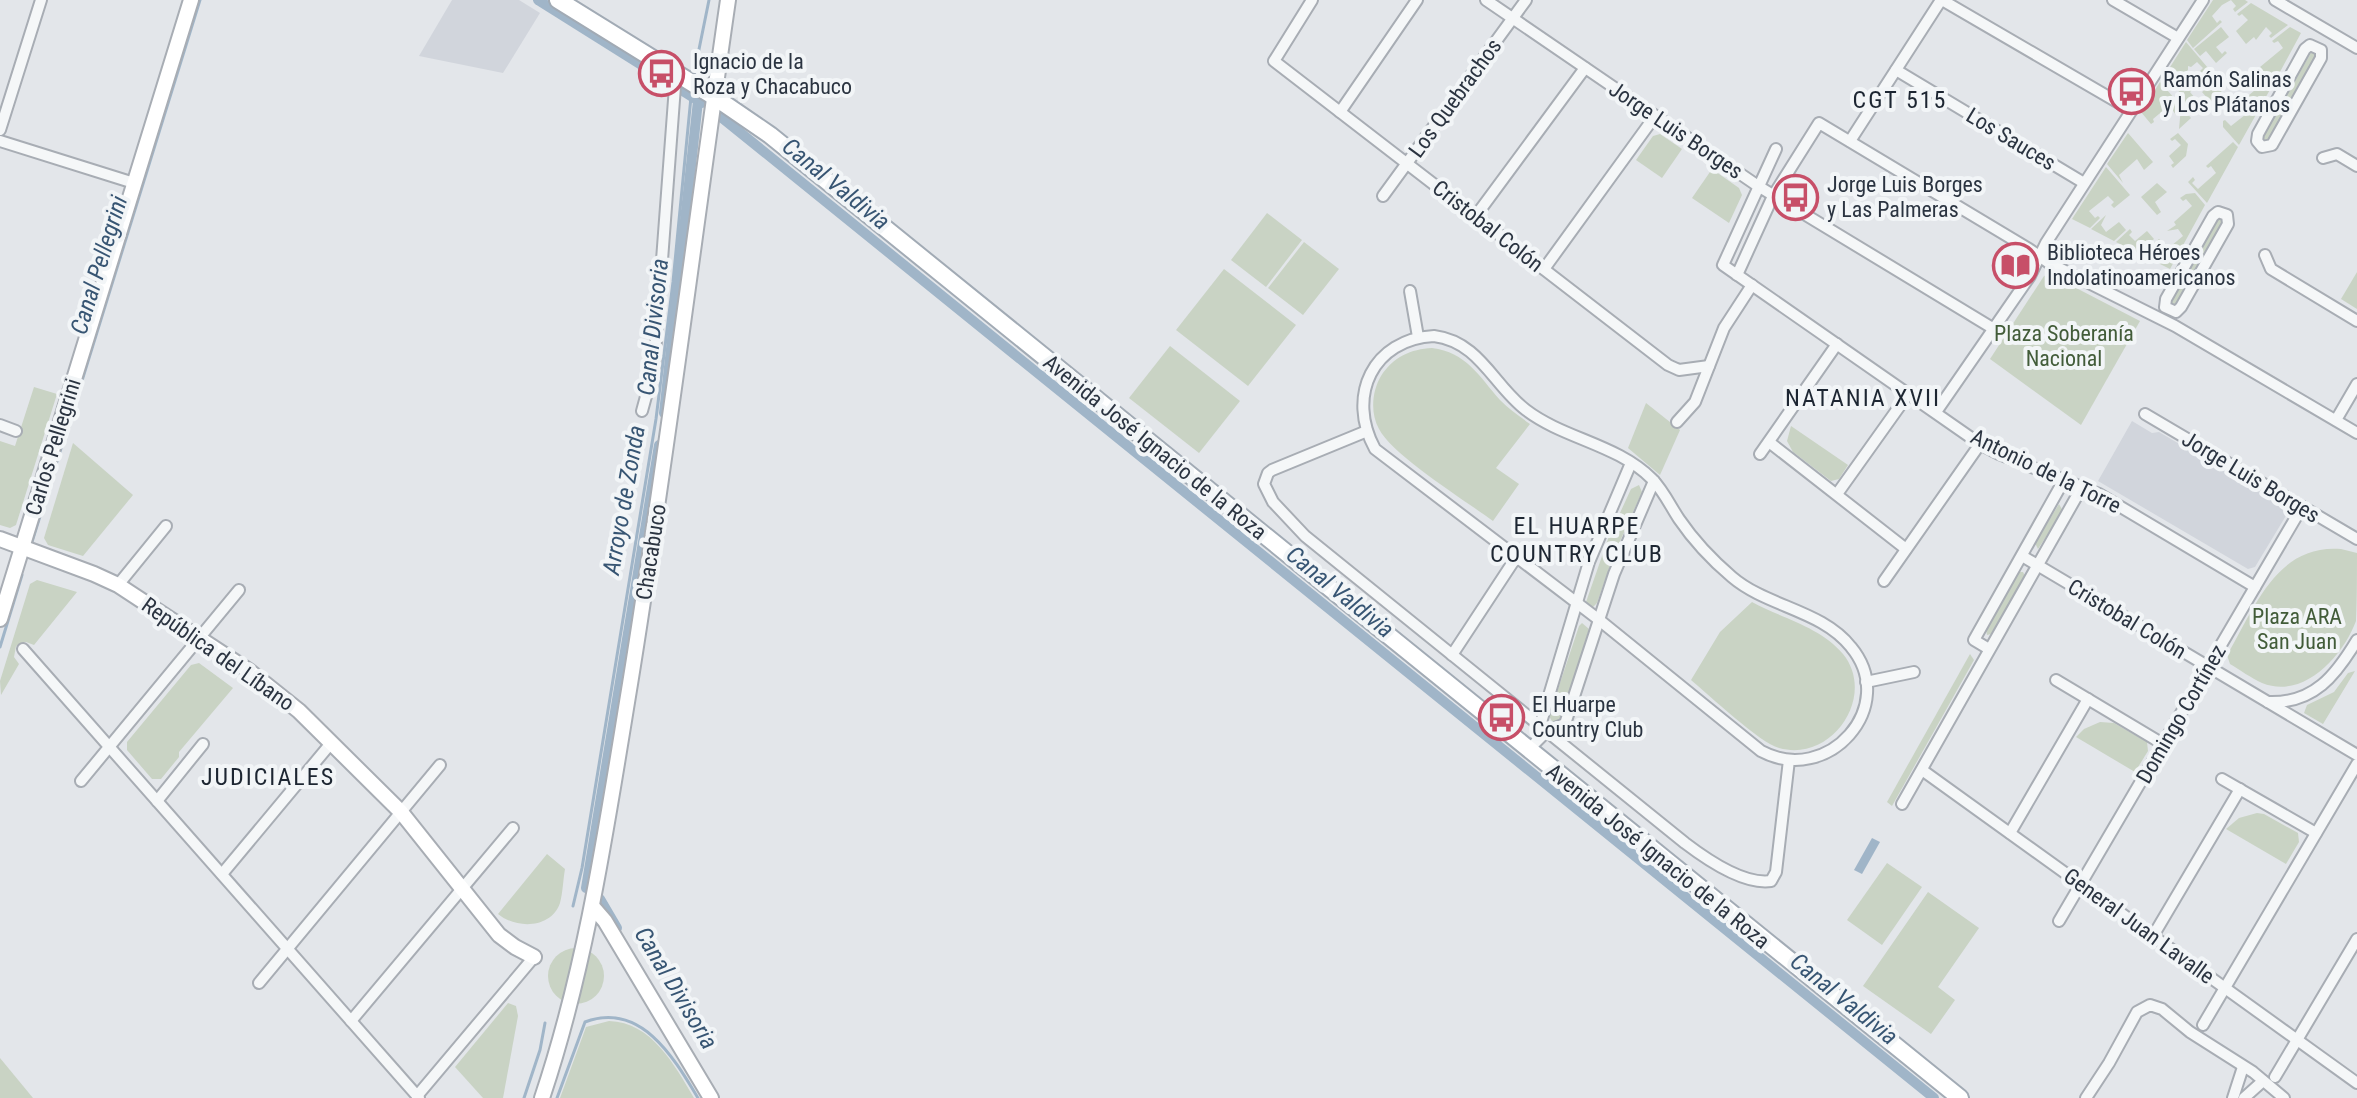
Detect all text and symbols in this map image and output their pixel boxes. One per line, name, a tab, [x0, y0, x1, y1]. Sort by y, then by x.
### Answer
street label: Los Quebrachos	[1404, 34, 1506, 162]
place label: Ignacio de la Roza y Chacabuco	[693, 49, 852, 99]
bus stop icon: Ignacio de la Roza y Chacabuco	[638, 50, 686, 98]
place label: Ramón Salinas y Los Plátanos	[2163, 67, 2292, 117]
bus stop icon: Ramón Salinas y Los Plátanos	[2108, 68, 2156, 116]
street label: Jorge Luis Borges	[1604, 76, 1748, 184]
district label: CGT 515	[1853, 86, 1947, 114]
street label: Los Sauces	[1962, 103, 2060, 175]
water label: Canal Valdivia	[777, 132, 895, 236]
place label: Jorge Luis Borges y Las Palmeras	[1827, 172, 1983, 222]
bus stop icon: Jorge Luis Borges y Las Palmeras	[1772, 173, 1820, 221]
street label: Cristobal Colón	[1428, 175, 1548, 277]
water label: Canal Pellegrini	[65, 192, 134, 338]
place label: Biblioteca Héroes Indolatinoamericanos	[2047, 240, 2236, 290]
library icon: Biblioteca Héroes Indolatinoamericanos	[1992, 241, 2040, 289]
water label: Canal Divisoria	[632, 257, 674, 397]
park label: Plaza Soberanía Nacional	[1994, 321, 2134, 371]
street label: Avenida José Ignacio de la Roza	[1039, 349, 1271, 545]
street label: Carlos Pellegrini	[20, 375, 86, 519]
district label: NATANIA XVII	[1785, 384, 1941, 412]
water label: Arroyo de Zonda	[597, 423, 651, 578]
street label: Antonio de la Torre	[1967, 424, 2125, 518]
street label: Jorge Luis Borges	[2178, 426, 2324, 528]
street label: Chacabuco	[631, 502, 671, 602]
district label: EL HUARPE COUNTRY CLUB	[1490, 512, 1664, 568]
water label: Canal Valdivia	[1281, 540, 1399, 644]
street label: Cristobal Colón	[2063, 574, 2191, 664]
street label: República del Líbano	[137, 592, 299, 716]
park label: Plaza ARA San Juan	[2252, 604, 2342, 654]
street label: Domingo Cortínez	[2131, 640, 2231, 788]
place label: El Huarpe Country Club	[1532, 692, 1643, 742]
bus stop icon: El Huarpe Country Club	[1477, 693, 1525, 741]
street label: Avenida José Ignacio de la Roza	[1542, 758, 1774, 954]
district label: JUDICIALES	[201, 763, 335, 791]
street label: General Juan Lavalle	[2059, 863, 2219, 989]
water label: Canal Divisoria	[629, 922, 723, 1054]
water label: Canal Valdivia	[1785, 947, 1903, 1051]

